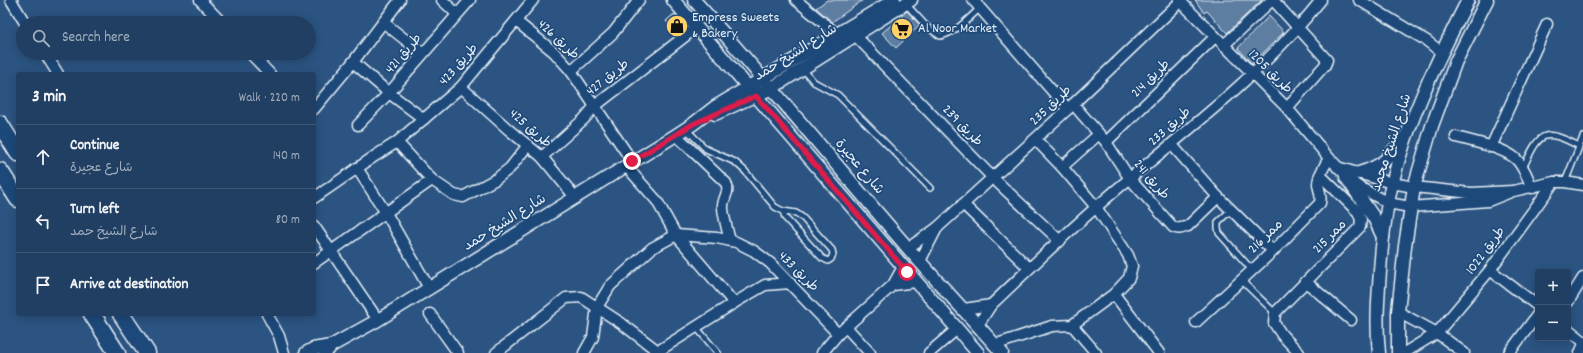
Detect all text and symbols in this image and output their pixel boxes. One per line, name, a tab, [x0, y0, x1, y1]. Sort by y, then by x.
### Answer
place label: Empress Sweets & Bakery	[692, 8, 779, 44]
shop icon: Empress Sweets & Bakery	[664, 13, 690, 39]
street label: طريق 426	[532, 15, 584, 65]
search box	[16, 16, 316, 60]
supermarket icon: Al Noor Market	[889, 16, 915, 42]
place label: Al Noor Market	[918, 19, 997, 39]
street label: شارع الشيخ حمد	[751, 20, 841, 86]
icon: search	[30, 27, 52, 49]
text: Search here	[62, 27, 130, 49]
street label: طريق 421	[381, 29, 427, 79]
street label: طريق 423	[435, 39, 483, 91]
street label: طريق 1205	[1243, 45, 1297, 99]
street label: طريق 427	[582, 55, 634, 101]
street label: طريق 214	[1127, 55, 1175, 103]
street label: طريق 235	[1025, 81, 1077, 131]
text: 3 min	[32, 86, 66, 110]
text: Walk · 220 m	[239, 89, 300, 108]
street label: شارع الشيخ محمد	[1367, 91, 1417, 195]
street label: طريق 239	[937, 101, 987, 151]
street label: طريق 233	[1144, 103, 1196, 151]
street label: طريق 425	[504, 105, 556, 153]
text: Continue	[70, 135, 119, 157]
street label: شارع عجيرة	[830, 135, 888, 199]
icon: ahead	[32, 146, 54, 168]
text: 140 m	[273, 147, 300, 166]
route end	[623, 152, 641, 170]
street label: طريق 241	[1128, 155, 1174, 205]
text: شارع عجيرة	[70, 159, 133, 178]
street label: شارع الشيخ حمد	[460, 190, 550, 256]
text: Turn left	[70, 199, 119, 221]
icon: left	[32, 210, 54, 232]
text: 80 m	[276, 211, 300, 230]
street label: ممر 216	[1244, 215, 1288, 259]
street label: ممر 215	[1308, 215, 1352, 259]
text: شارع الشيخ حمد	[70, 223, 158, 242]
street label: طريق 1022	[1461, 223, 1511, 279]
street label: طريق 433	[773, 247, 823, 297]
route start	[898, 263, 916, 281]
map controls	[1535, 269, 1571, 341]
button: +	[1535, 269, 1571, 305]
icon: arrive	[32, 274, 54, 296]
text: Arrive at destination	[70, 274, 188, 296]
button: −	[1535, 305, 1571, 341]

